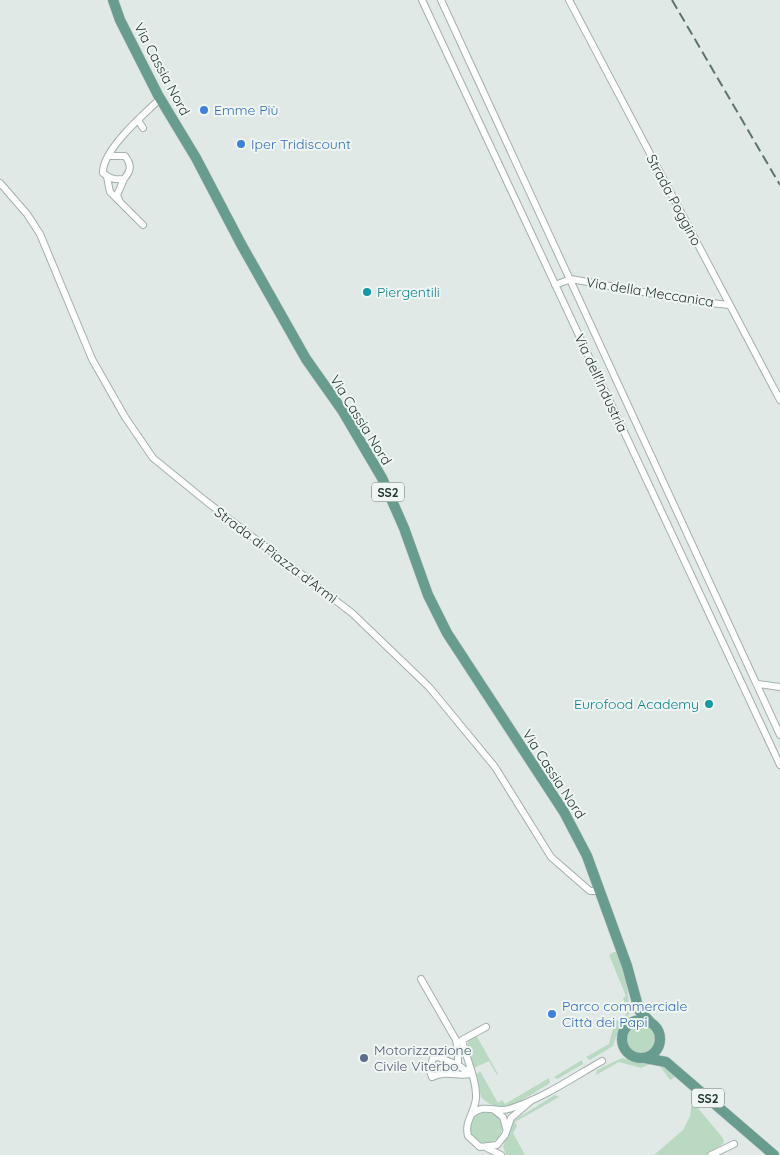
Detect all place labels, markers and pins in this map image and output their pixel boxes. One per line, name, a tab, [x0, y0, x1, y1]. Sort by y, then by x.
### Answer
place label: Emme Più	[214, 101, 279, 119]
marker: Emme Più	[198, 104, 210, 116]
place label: Iper Tridiscount	[251, 135, 351, 153]
marker: Iper Tridiscount	[235, 138, 247, 150]
place label: Piergentili	[377, 283, 440, 301]
marker: Piergentili	[361, 286, 373, 298]
place label: Eurofood Academy	[574, 695, 699, 713]
marker: Eurofood Academy	[703, 698, 715, 710]
place label: Parco commerciale Città dei Papi	[562, 997, 687, 1031]
marker: Parco commerciale Città dei Papi	[546, 1008, 558, 1020]
place label: Motorizzazione Civile Viterbo	[374, 1041, 472, 1075]
marker: Motorizzazione Civile Viterbo	[358, 1052, 370, 1064]

